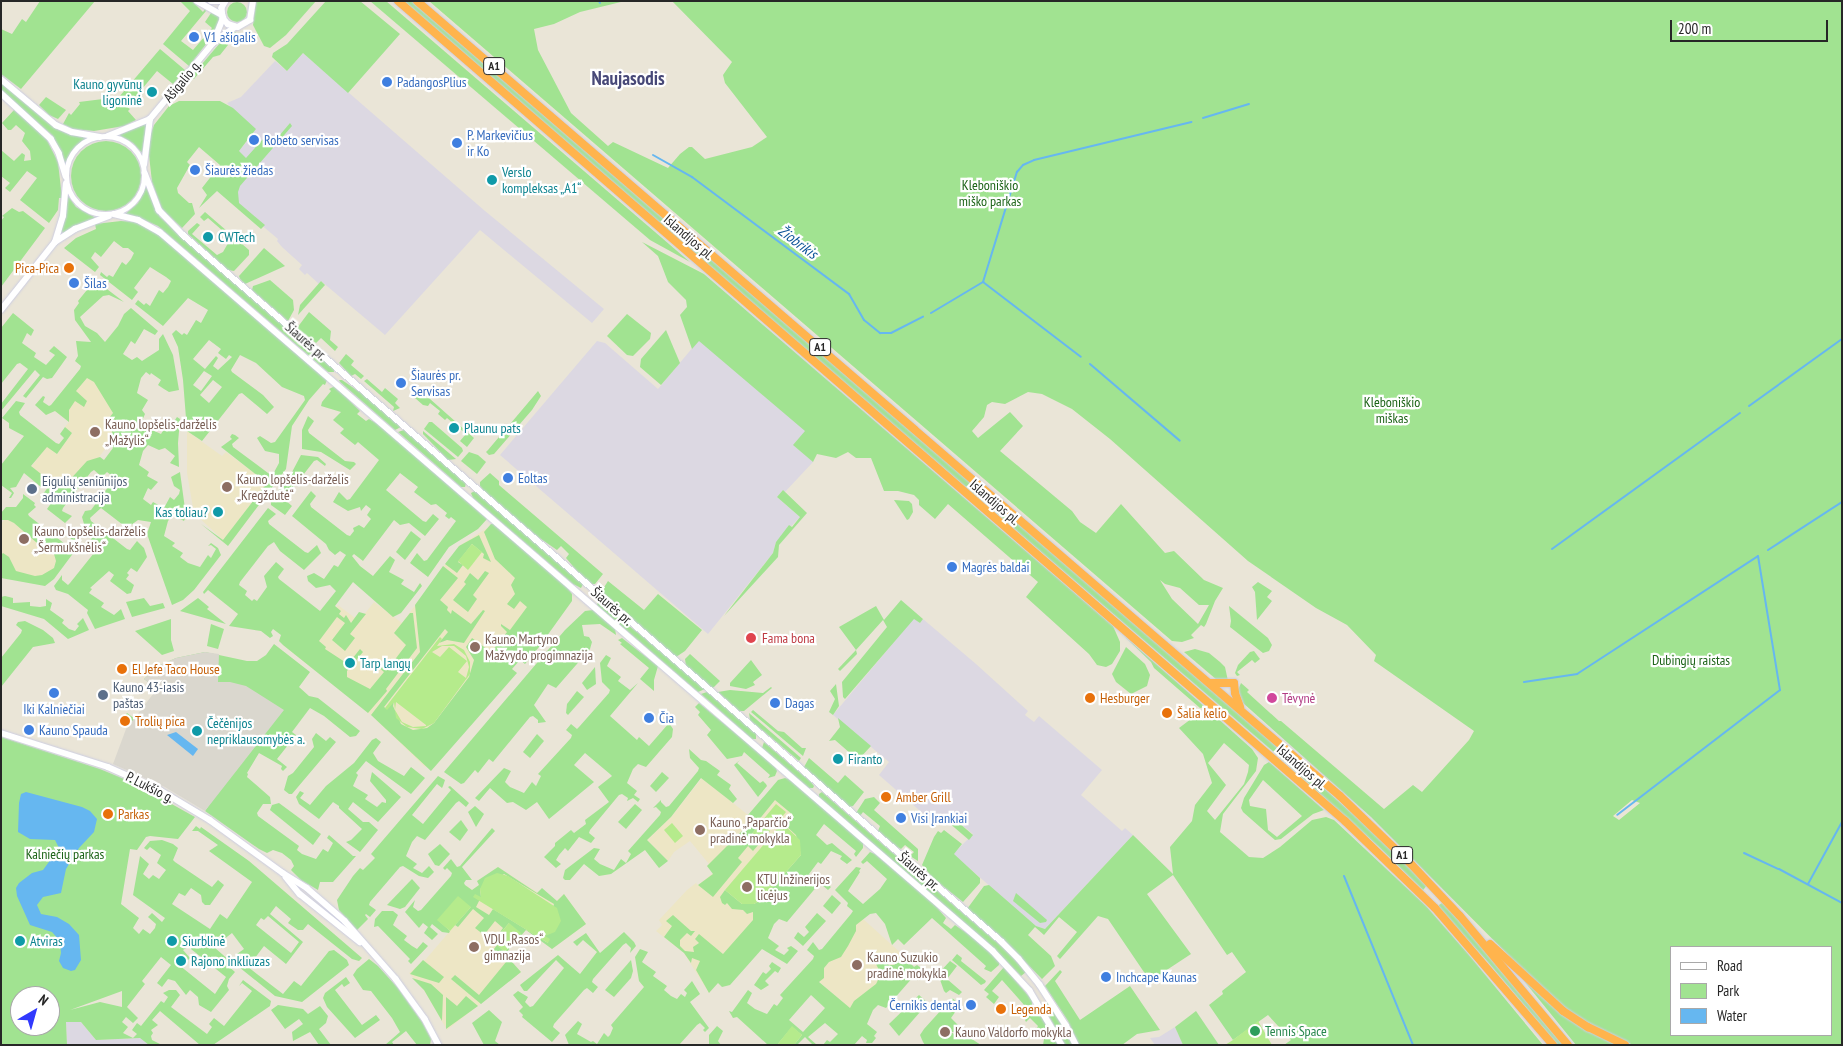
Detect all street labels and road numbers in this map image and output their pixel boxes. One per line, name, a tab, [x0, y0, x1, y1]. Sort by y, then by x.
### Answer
street label: Ašigalio g.	[160, 56, 204, 106]
road number: A1	[483, 56, 505, 76]
street label: Islandijos pl.	[661, 211, 717, 263]
street label: Šiaurės pr.	[282, 318, 330, 364]
road number: A1	[809, 338, 831, 357]
street label: Islandijos pl.	[967, 476, 1023, 528]
street label: Šiaurės pr.	[588, 583, 636, 629]
street label: Islandijos pl.	[1274, 741, 1330, 793]
street label: P. Lukšio g.	[123, 768, 177, 806]
road number: A1	[1391, 846, 1413, 864]
street label: Šiaurės pr.	[895, 848, 943, 894]

